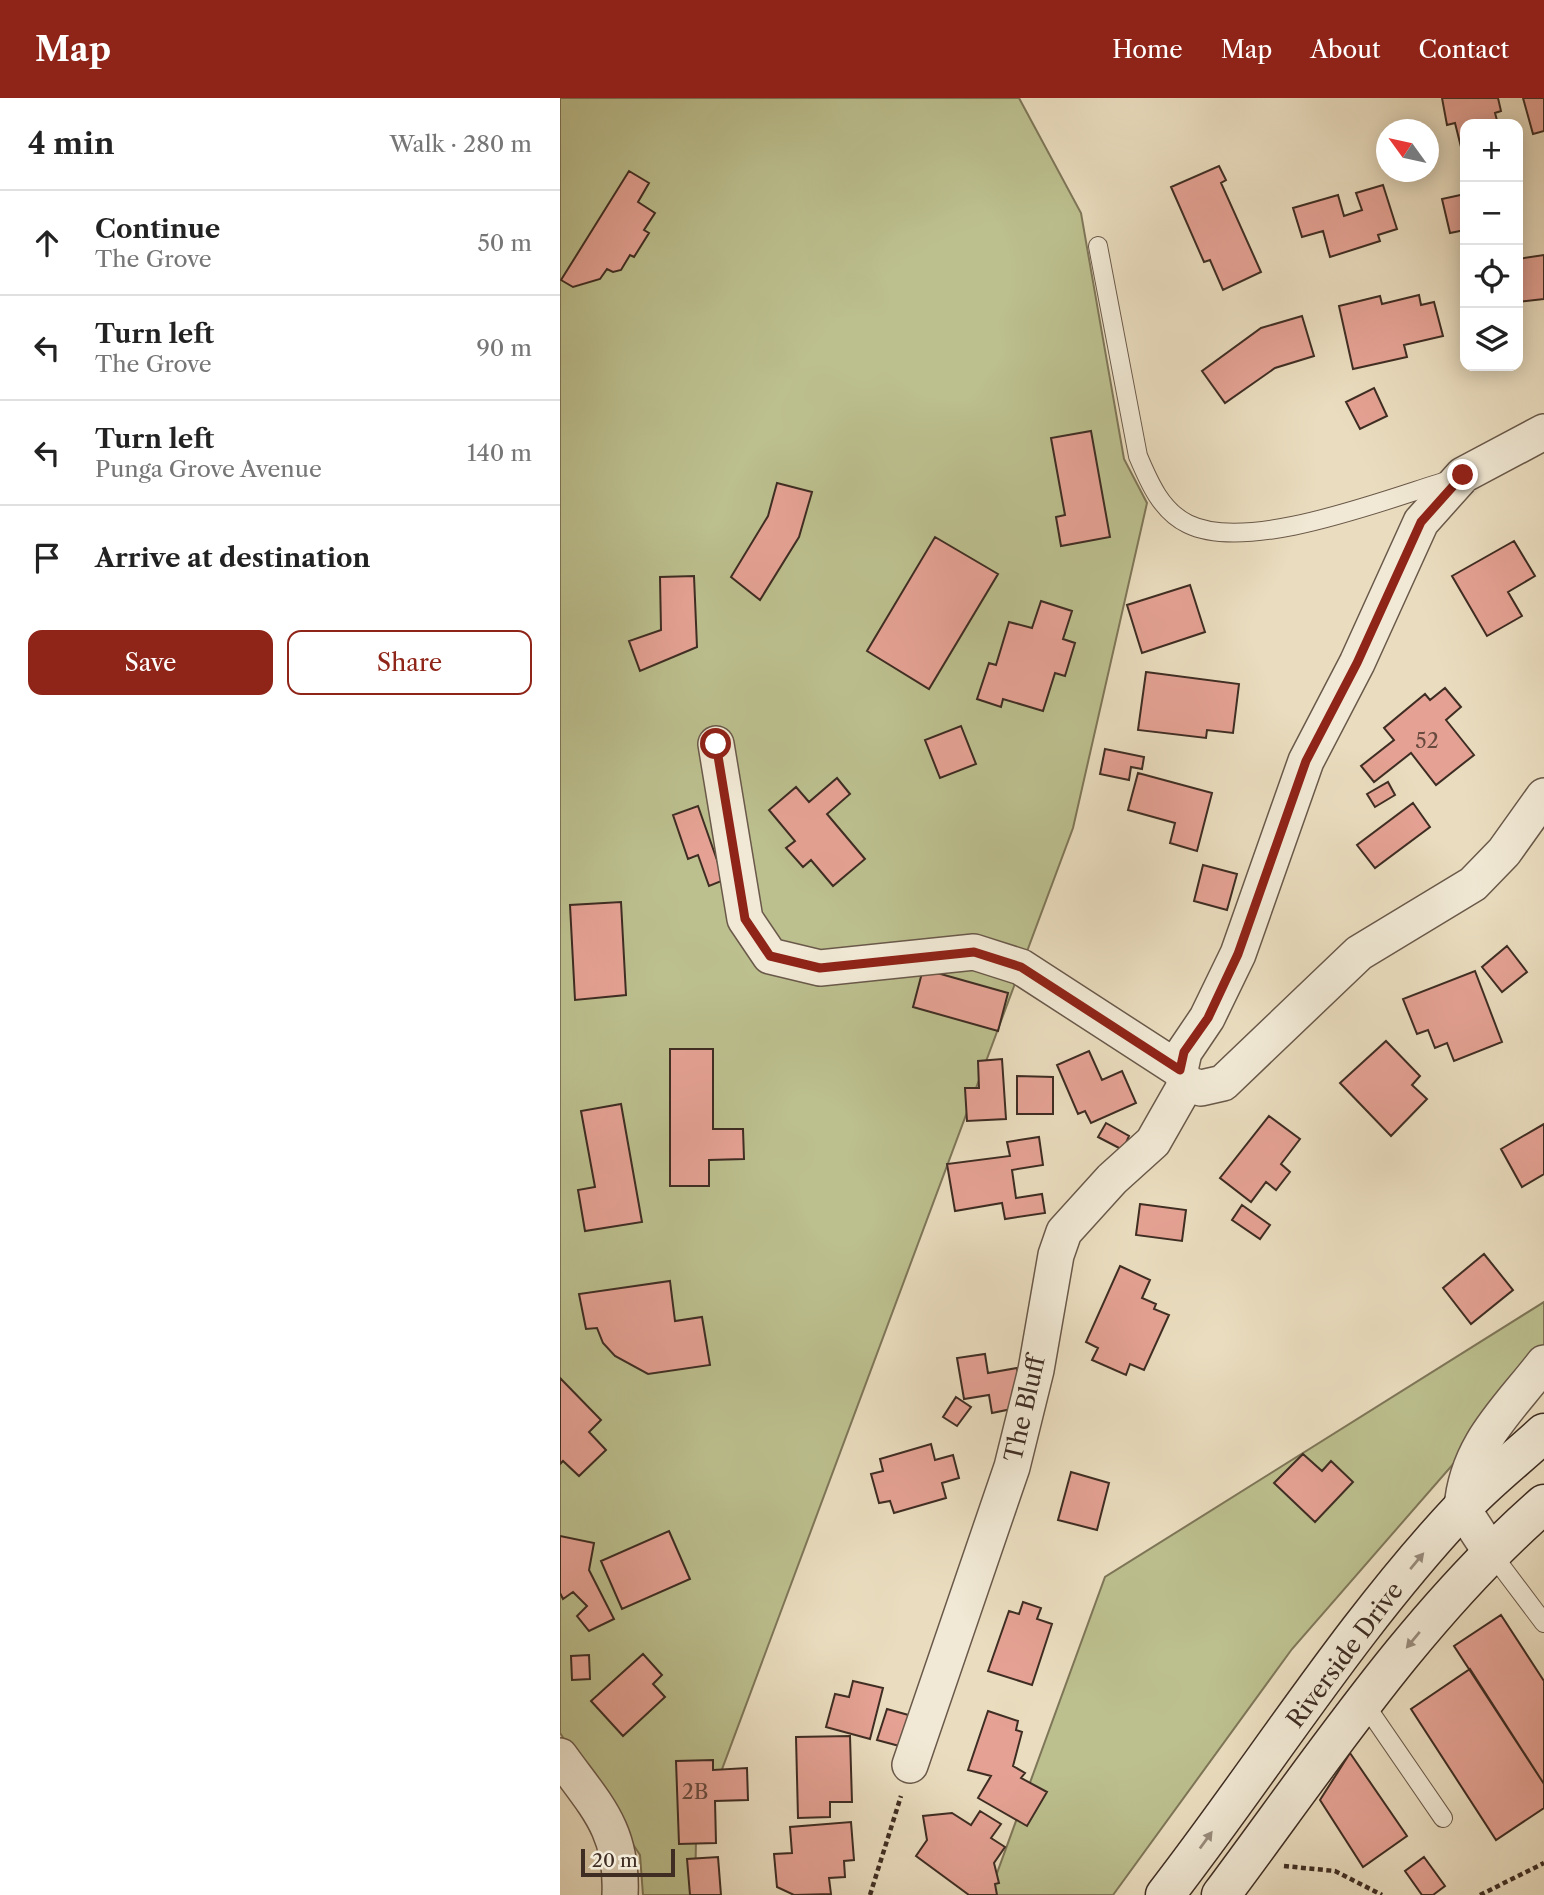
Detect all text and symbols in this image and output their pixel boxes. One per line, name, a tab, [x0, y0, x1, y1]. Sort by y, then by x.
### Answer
text: Map	[35, 29, 111, 70]
text: Home	[1112, 35, 1183, 64]
text: Map	[1221, 35, 1272, 64]
text: About	[1310, 35, 1381, 64]
text: Contact	[1419, 35, 1509, 64]
north arrow	[1376, 119, 1439, 182]
map controls	[1460, 119, 1523, 371]
button: +	[1460, 119, 1523, 182]
text: 4 min	[28, 125, 114, 162]
text: Walk · 280 m	[389, 130, 532, 158]
button: −	[1460, 182, 1523, 245]
text: Continue	[95, 213, 220, 245]
icon: ahead	[28, 224, 66, 262]
text: 50 m	[477, 229, 532, 257]
text: The Grove	[95, 245, 212, 273]
button: locate	[1460, 245, 1523, 308]
button: layers	[1460, 308, 1523, 371]
text: Turn left	[95, 318, 214, 350]
icon: left	[28, 329, 66, 367]
text: 90 m	[476, 334, 532, 362]
text: The Grove	[95, 350, 212, 378]
text: Turn left	[95, 423, 214, 455]
icon: left	[28, 434, 66, 472]
text: 140 m	[467, 439, 532, 467]
text: Punga Grove Avenue	[95, 455, 322, 483]
route end	[1447, 459, 1478, 490]
icon: arrive	[28, 539, 66, 577]
text: Arrive at destination	[95, 542, 370, 574]
button: Save	[28, 630, 273, 695]
button: Share	[287, 630, 532, 695]
route start	[700, 728, 731, 759]
house number: 52	[1415, 728, 1439, 753]
street label: The Bluff	[998, 1351, 1051, 1465]
one-way arrow	[1409, 1552, 1424, 1569]
street label: Riverside Drive	[1280, 1576, 1409, 1733]
one-way arrow	[1405, 1631, 1420, 1649]
house number: 2B	[682, 1779, 708, 1804]
one-way arrow	[1199, 1831, 1213, 1849]
scale bar	[581, 1846, 676, 1878]
text: 20 m	[592, 1849, 638, 1872]

